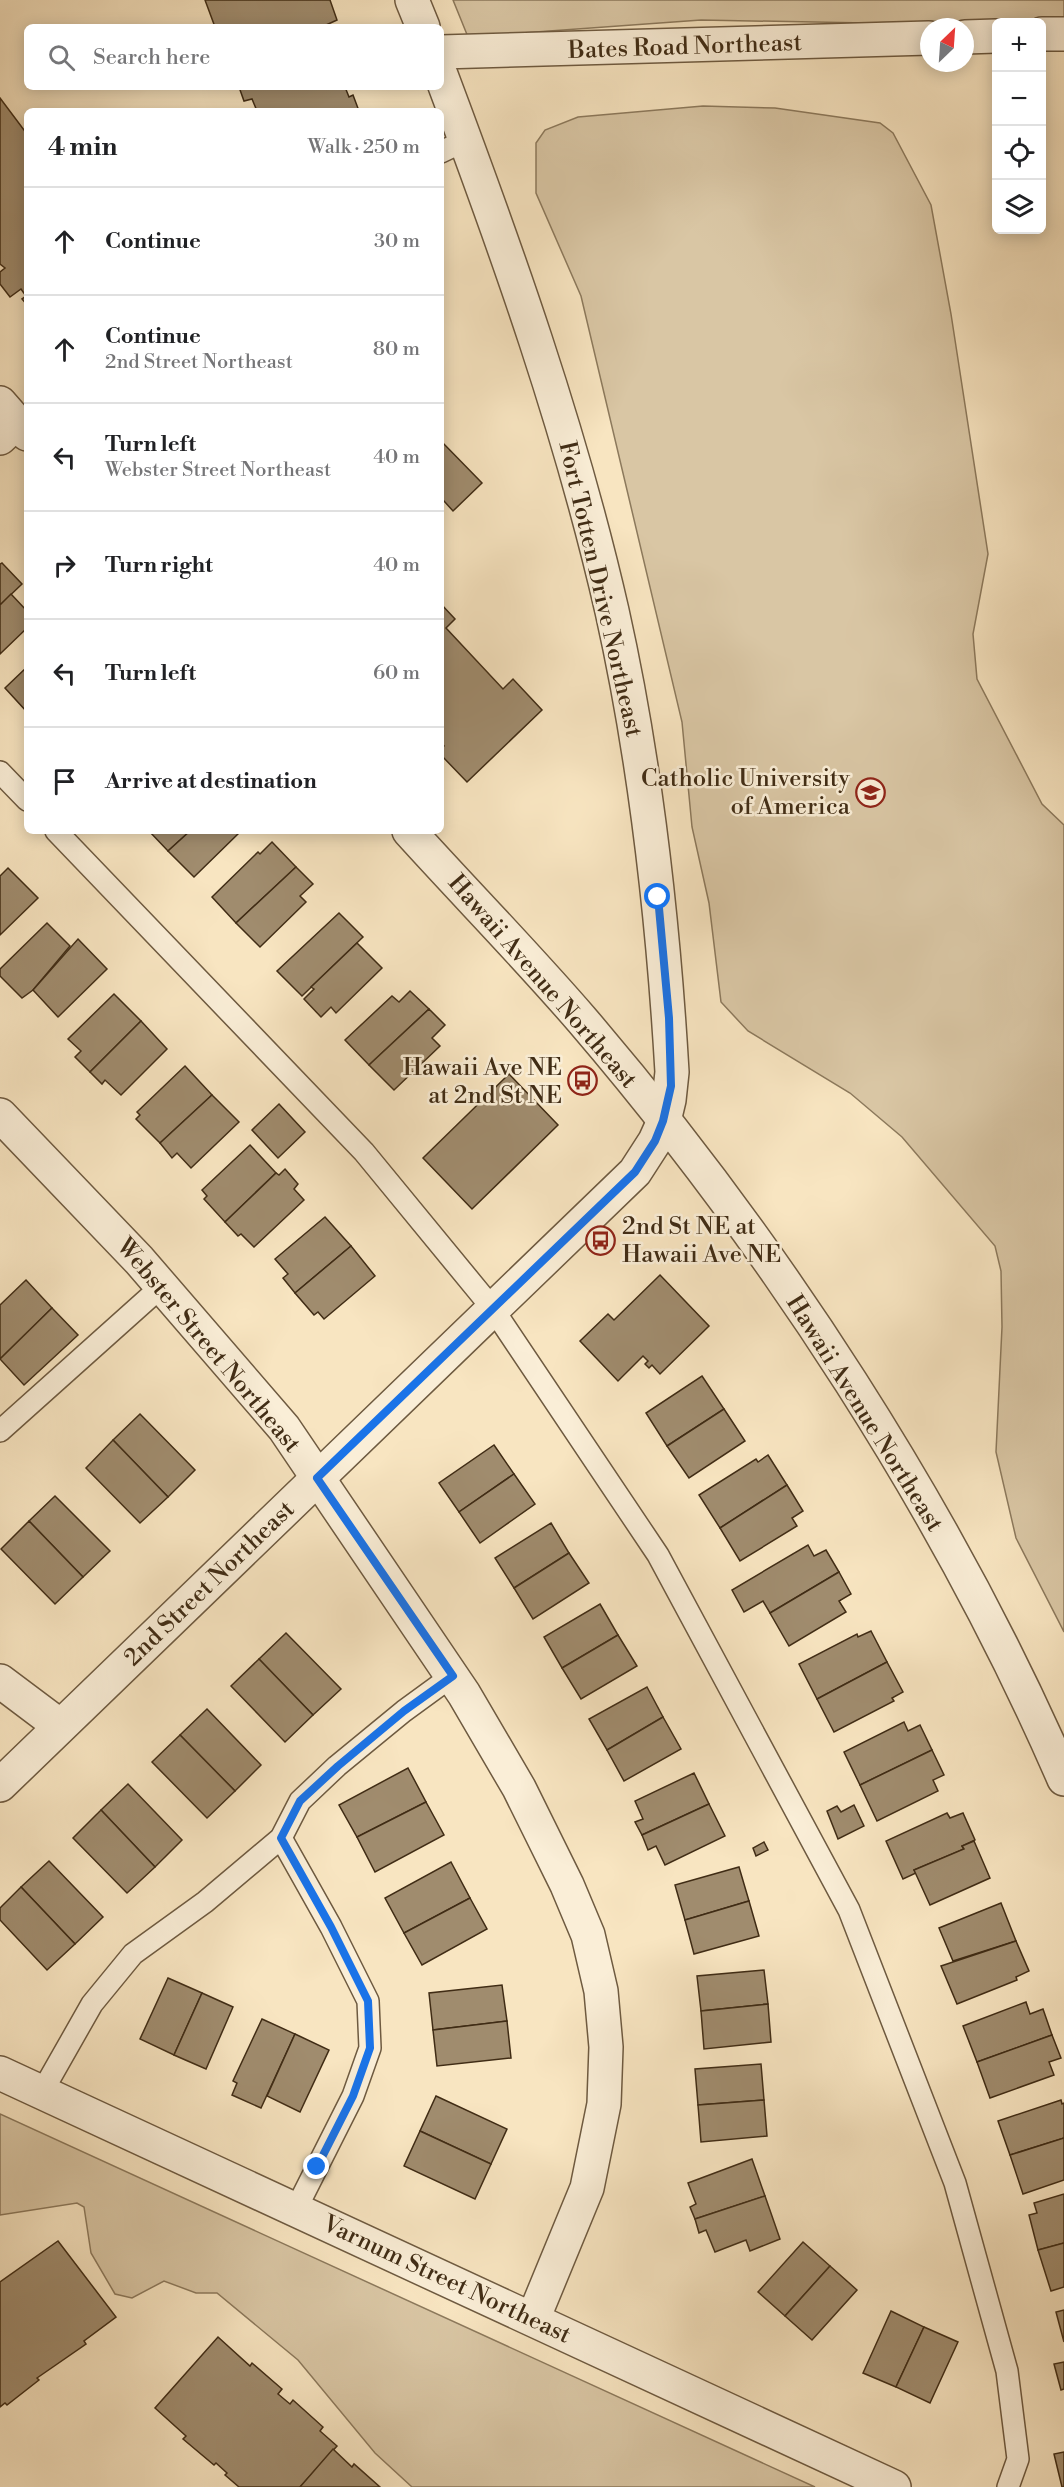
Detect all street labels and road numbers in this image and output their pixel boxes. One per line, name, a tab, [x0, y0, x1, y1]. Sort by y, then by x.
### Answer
street label: Bates Road Northeast	[567, 28, 803, 66]
street label: Fort Totten Drive Northeast	[551, 438, 649, 741]
street label: Hawaii Avenue Northeast	[441, 869, 644, 1095]
street label: Webster Street Northeast	[109, 1231, 307, 1460]
street label: Hawaii Avenue Northeast	[779, 1290, 950, 1538]
street label: 2nd Street Northeast	[118, 1494, 302, 1673]
street label: Varnum Street Northeast	[317, 2209, 576, 2351]

